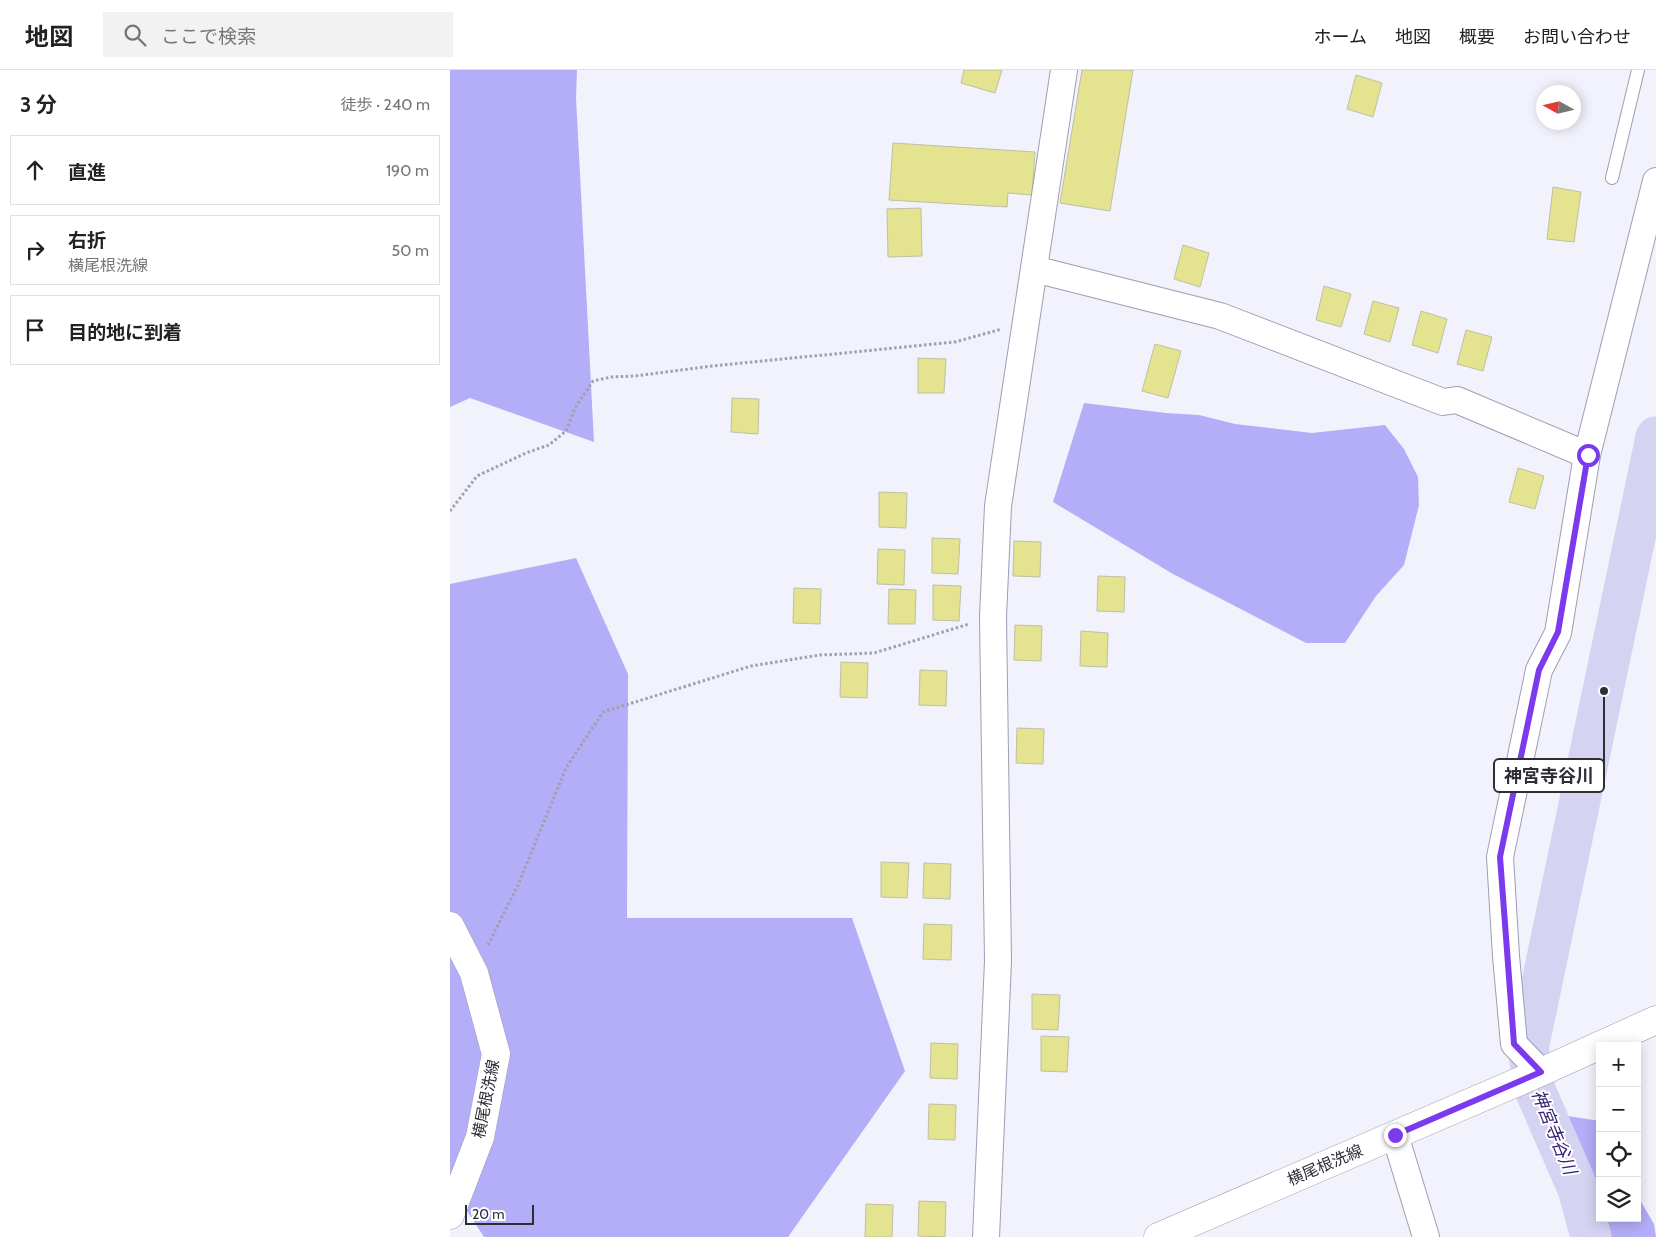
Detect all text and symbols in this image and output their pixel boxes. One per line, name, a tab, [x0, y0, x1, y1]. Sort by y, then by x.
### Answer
search box	[103, 12, 453, 57]
icon: search	[121, 21, 149, 49]
text: 地図	[25, 22, 73, 51]
text: ここで検索	[161, 25, 256, 48]
text: ホーム	[1314, 26, 1367, 48]
text: 地図	[1395, 26, 1431, 48]
text: 概要	[1459, 26, 1495, 48]
text: お問い合わせ	[1523, 26, 1631, 48]
north arrow	[1536, 85, 1581, 130]
text: 3 分	[20, 92, 57, 117]
text: 徒歩 · 240 m	[341, 95, 430, 114]
icon: ahead	[21, 156, 49, 184]
text: 直進	[68, 161, 106, 184]
text: 190 m	[386, 161, 429, 180]
text: 右折	[68, 229, 106, 252]
icon: right	[21, 236, 49, 264]
text: 50 m	[392, 241, 429, 260]
text: 横尾根洗線	[68, 256, 148, 275]
icon: arrive	[21, 316, 49, 344]
text: 目的地に到着	[68, 321, 182, 344]
route start	[1577, 444, 1600, 467]
callout: 神宮寺谷川	[1494, 759, 1604, 792]
text: 神宮寺谷川	[1504, 765, 1594, 787]
map controls	[1596, 1042, 1641, 1222]
button: +	[1596, 1042, 1641, 1087]
street label: 横尾根洗線	[469, 1058, 503, 1140]
water label: 神宮寺谷川	[1527, 1086, 1582, 1180]
button: −	[1596, 1087, 1641, 1132]
route end	[1384, 1124, 1407, 1147]
button: locate	[1596, 1132, 1641, 1177]
street label: 横尾根洗線	[1284, 1141, 1366, 1189]
button: layers	[1596, 1177, 1641, 1222]
scale bar	[465, 1202, 534, 1225]
text: 20 m	[472, 1205, 505, 1223]

